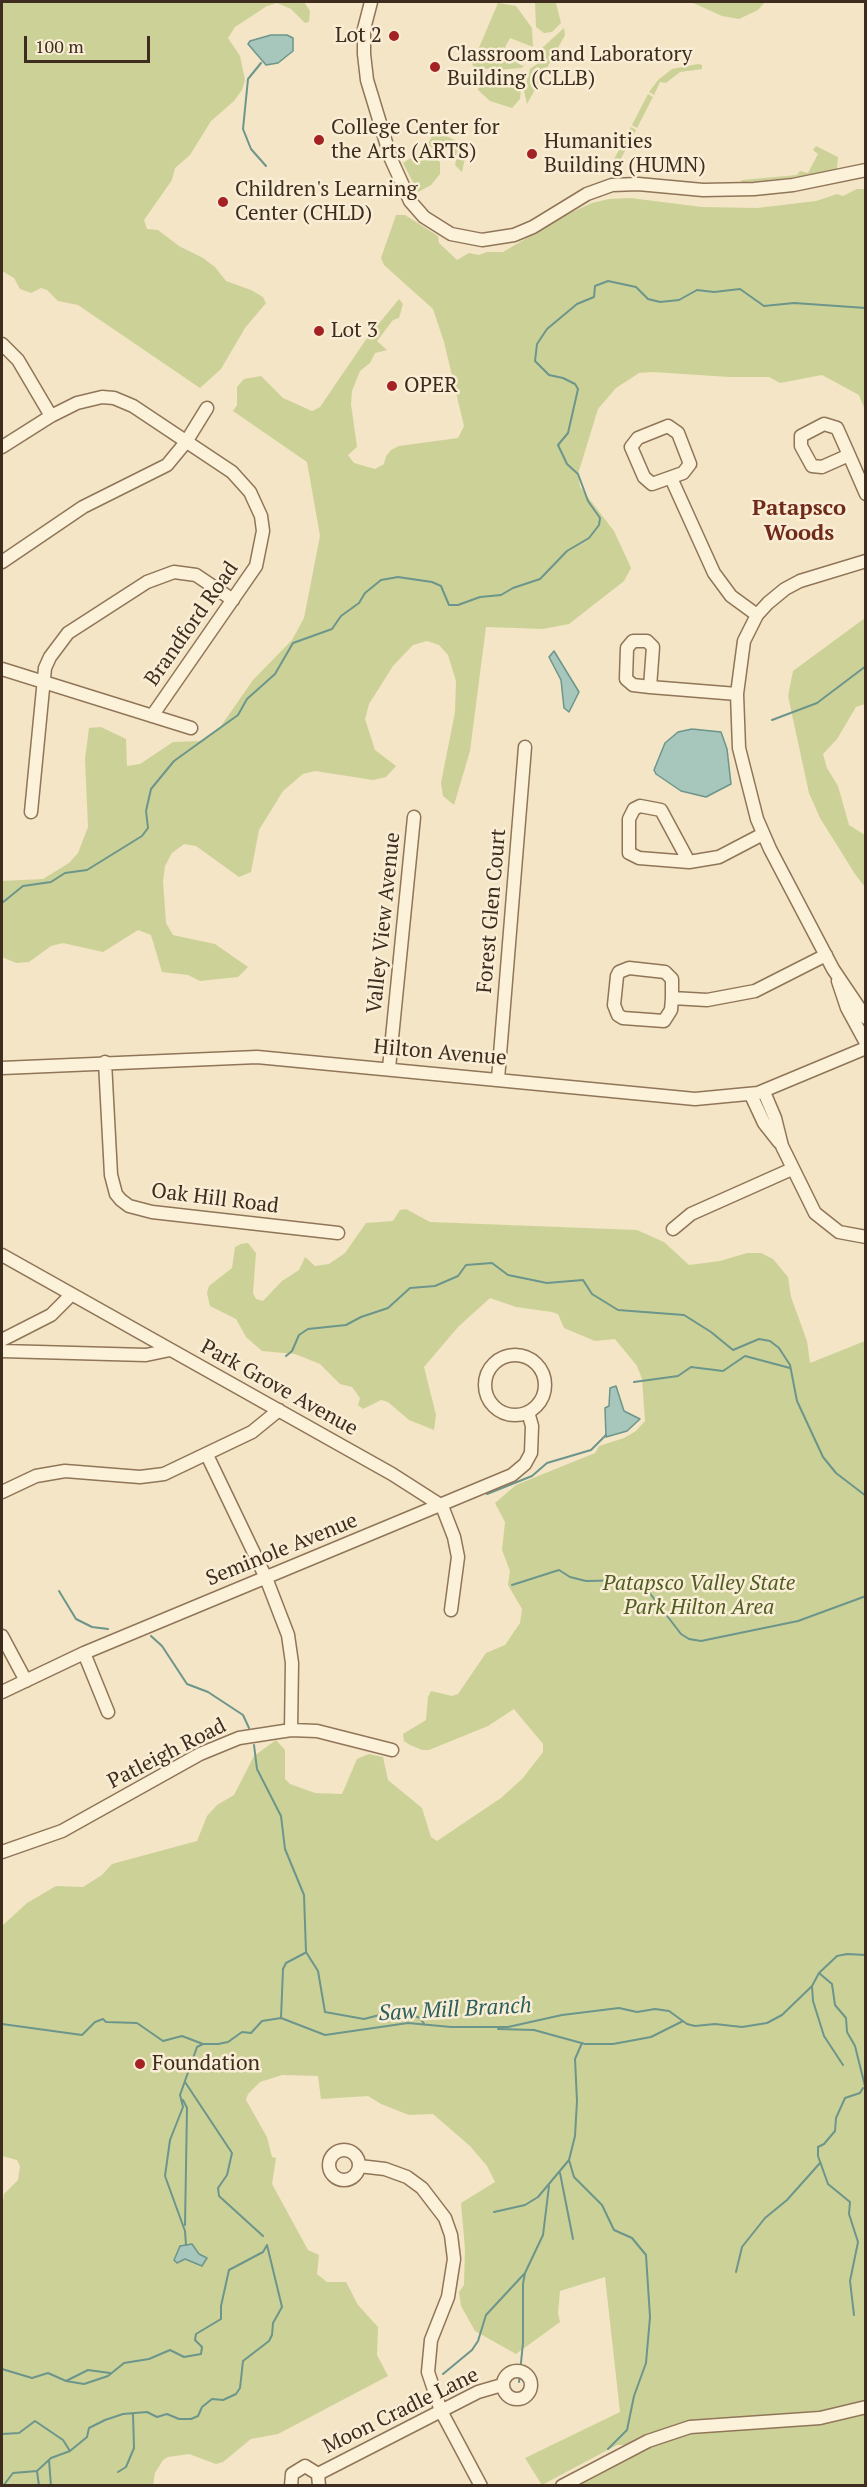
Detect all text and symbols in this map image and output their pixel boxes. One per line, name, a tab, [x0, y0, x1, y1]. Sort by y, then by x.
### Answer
place label: Lot 2	[335, 23, 382, 49]
scale bar	[27, 24, 153, 62]
marker: Lot 2	[387, 29, 401, 43]
text: 100 m	[35, 34, 84, 58]
place label: Classroom and Laboratory Building (CLLB)	[447, 42, 692, 92]
marker: Classroom and Laboratory Building (CLLB)	[428, 60, 442, 74]
place label: College Center for the Arts (ARTS)	[331, 115, 500, 165]
place label: Humanities Building (HUMN)	[544, 129, 706, 179]
marker: College Center for the Arts (ARTS)	[312, 133, 326, 147]
marker: Humanities Building (HUMN)	[525, 147, 539, 161]
place label: Children's Learning Center (CHLD)	[235, 177, 418, 227]
marker: Children's Learning Center (CHLD)	[216, 195, 230, 209]
place label: Lot 3	[331, 318, 378, 344]
marker: Lot 3	[312, 324, 326, 338]
place label: OPER	[404, 373, 458, 399]
marker: OPER	[385, 379, 399, 393]
district label: Patapsco Woods	[752, 496, 846, 548]
street label: Brandford Road	[140, 557, 244, 691]
street label: Forest Glen Court	[472, 828, 512, 994]
street label: Valley View Avenue	[362, 831, 406, 1015]
street label: Hilton Avenue	[372, 1035, 508, 1071]
street label: Oak Hill Road	[150, 1179, 280, 1219]
street label: Park Grove Avenue	[196, 1334, 362, 1442]
street label: Seminole Avenue	[203, 1508, 361, 1592]
park label: Patapsco Valley State Park Hilton Area	[603, 1571, 795, 1621]
street label: Patleigh Road	[104, 1713, 230, 1795]
water label: Saw Mill Branch	[378, 1993, 532, 2027]
place label: Foundation	[152, 2051, 260, 2077]
marker: Foundation	[133, 2057, 147, 2071]
street label: Moon Cradle Lane	[319, 2362, 483, 2460]

